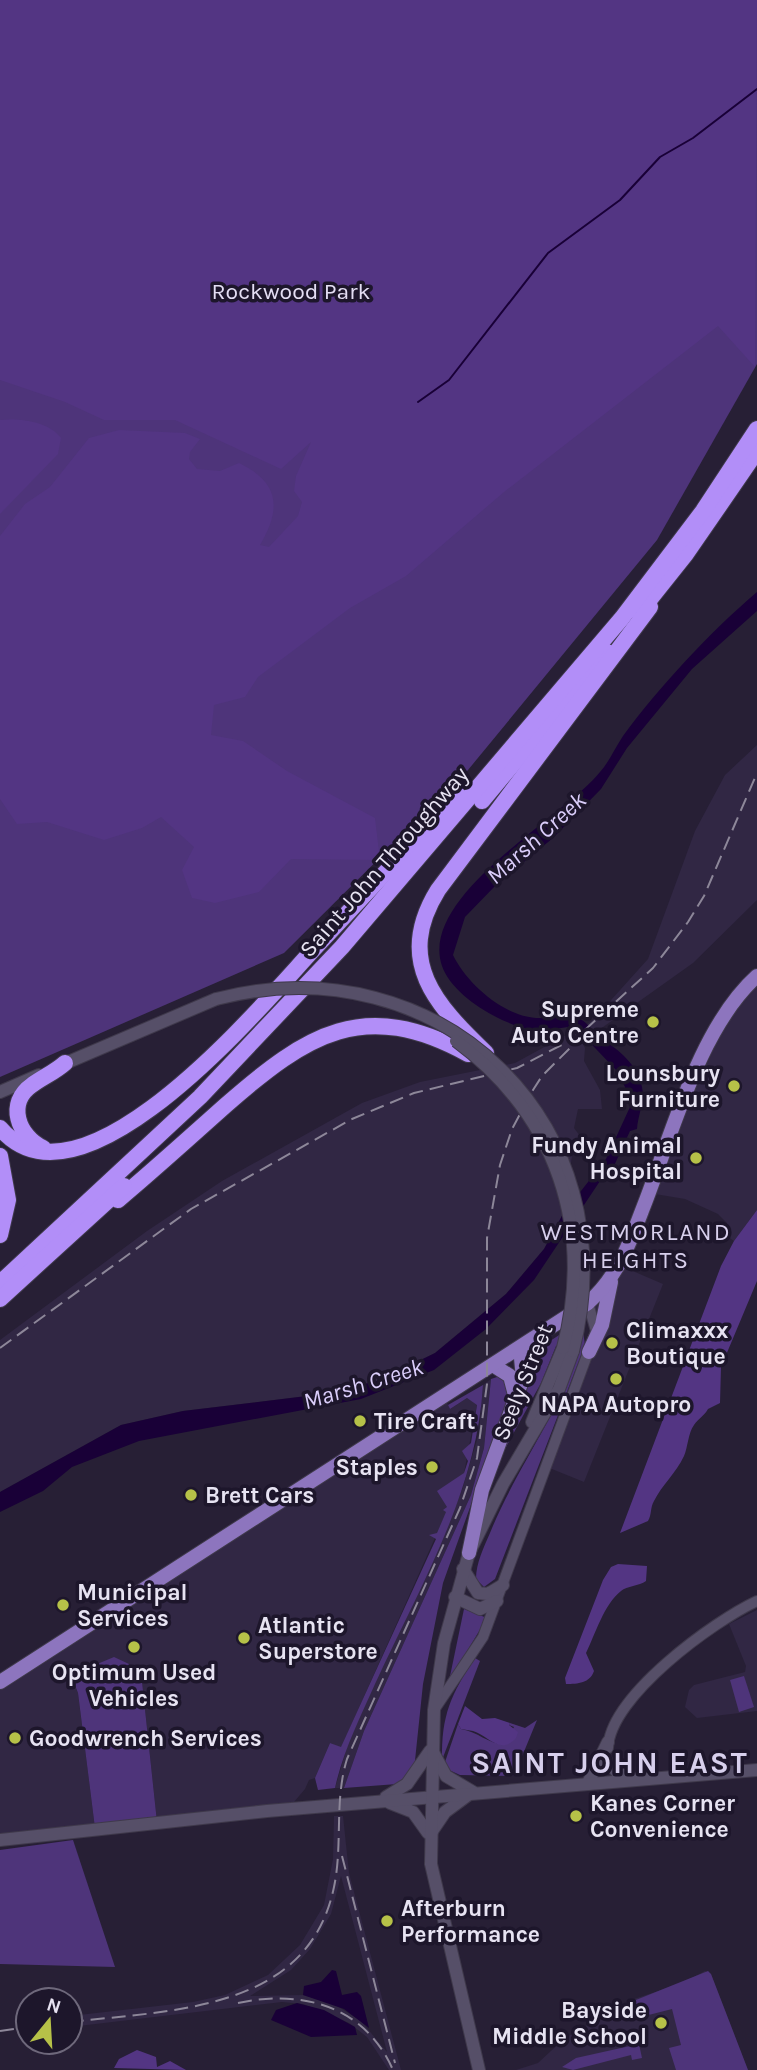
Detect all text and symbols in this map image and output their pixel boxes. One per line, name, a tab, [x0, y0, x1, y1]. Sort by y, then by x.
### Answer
park label: Rockwood Park	[211, 278, 371, 305]
street label: Saint John Throughway	[294, 761, 474, 963]
water label: Marsh Creek	[481, 786, 592, 890]
place label: Supreme Auto Centre	[511, 996, 639, 1049]
marker: Supreme Auto Centre	[645, 1014, 661, 1030]
place label: Lounsbury Furniture	[606, 1060, 720, 1113]
marker: Lounsbury Furniture	[726, 1078, 742, 1094]
place label: Fundy Animal Hospital	[531, 1132, 682, 1185]
marker: Fundy Animal Hospital	[688, 1150, 704, 1166]
district label: WESTMORLAND HEIGHTS	[540, 1218, 732, 1274]
place label: Climaxxx Boutique	[626, 1317, 729, 1370]
street label: Seely Street	[487, 1319, 559, 1444]
marker: Climaxxx Boutique	[604, 1335, 620, 1351]
water label: Marsh Creek	[300, 1352, 427, 1416]
marker: NAPA Autopro	[608, 1371, 624, 1387]
place label: NAPA Autopro	[541, 1391, 691, 1418]
place label: Tire Craft	[374, 1408, 475, 1435]
marker: Tire Craft	[352, 1413, 368, 1429]
place label: Staples	[335, 1454, 418, 1481]
marker: Staples	[424, 1459, 440, 1475]
place label: Brett Cars	[205, 1482, 314, 1509]
marker: Brett Cars	[183, 1487, 199, 1503]
place label: Municipal Services	[77, 1579, 188, 1632]
marker: Municipal Services	[55, 1597, 71, 1613]
place label: Atlantic Superstore	[258, 1612, 378, 1665]
marker: Atlantic Superstore	[236, 1630, 252, 1646]
marker: Optimum Used Vehicles	[126, 1639, 142, 1655]
place label: Optimum Used Vehicles	[52, 1659, 216, 1712]
place label: Goodwrench Services	[29, 1725, 262, 1752]
marker: Goodwrench Services	[7, 1730, 23, 1746]
district label: SAINT JOHN EAST	[471, 1745, 749, 1781]
place label: Kanes Corner Convenience	[590, 1790, 735, 1843]
marker: Kanes Corner Convenience	[568, 1808, 584, 1824]
place label: Afterburn Performance	[401, 1895, 540, 1948]
marker: Afterburn Performance	[379, 1913, 395, 1929]
north arrow	[14, 1986, 84, 2056]
text: N	[44, 1993, 64, 2018]
place label: Bayside Middle School	[492, 1997, 647, 2050]
marker: Bayside Middle School	[653, 2015, 669, 2031]

